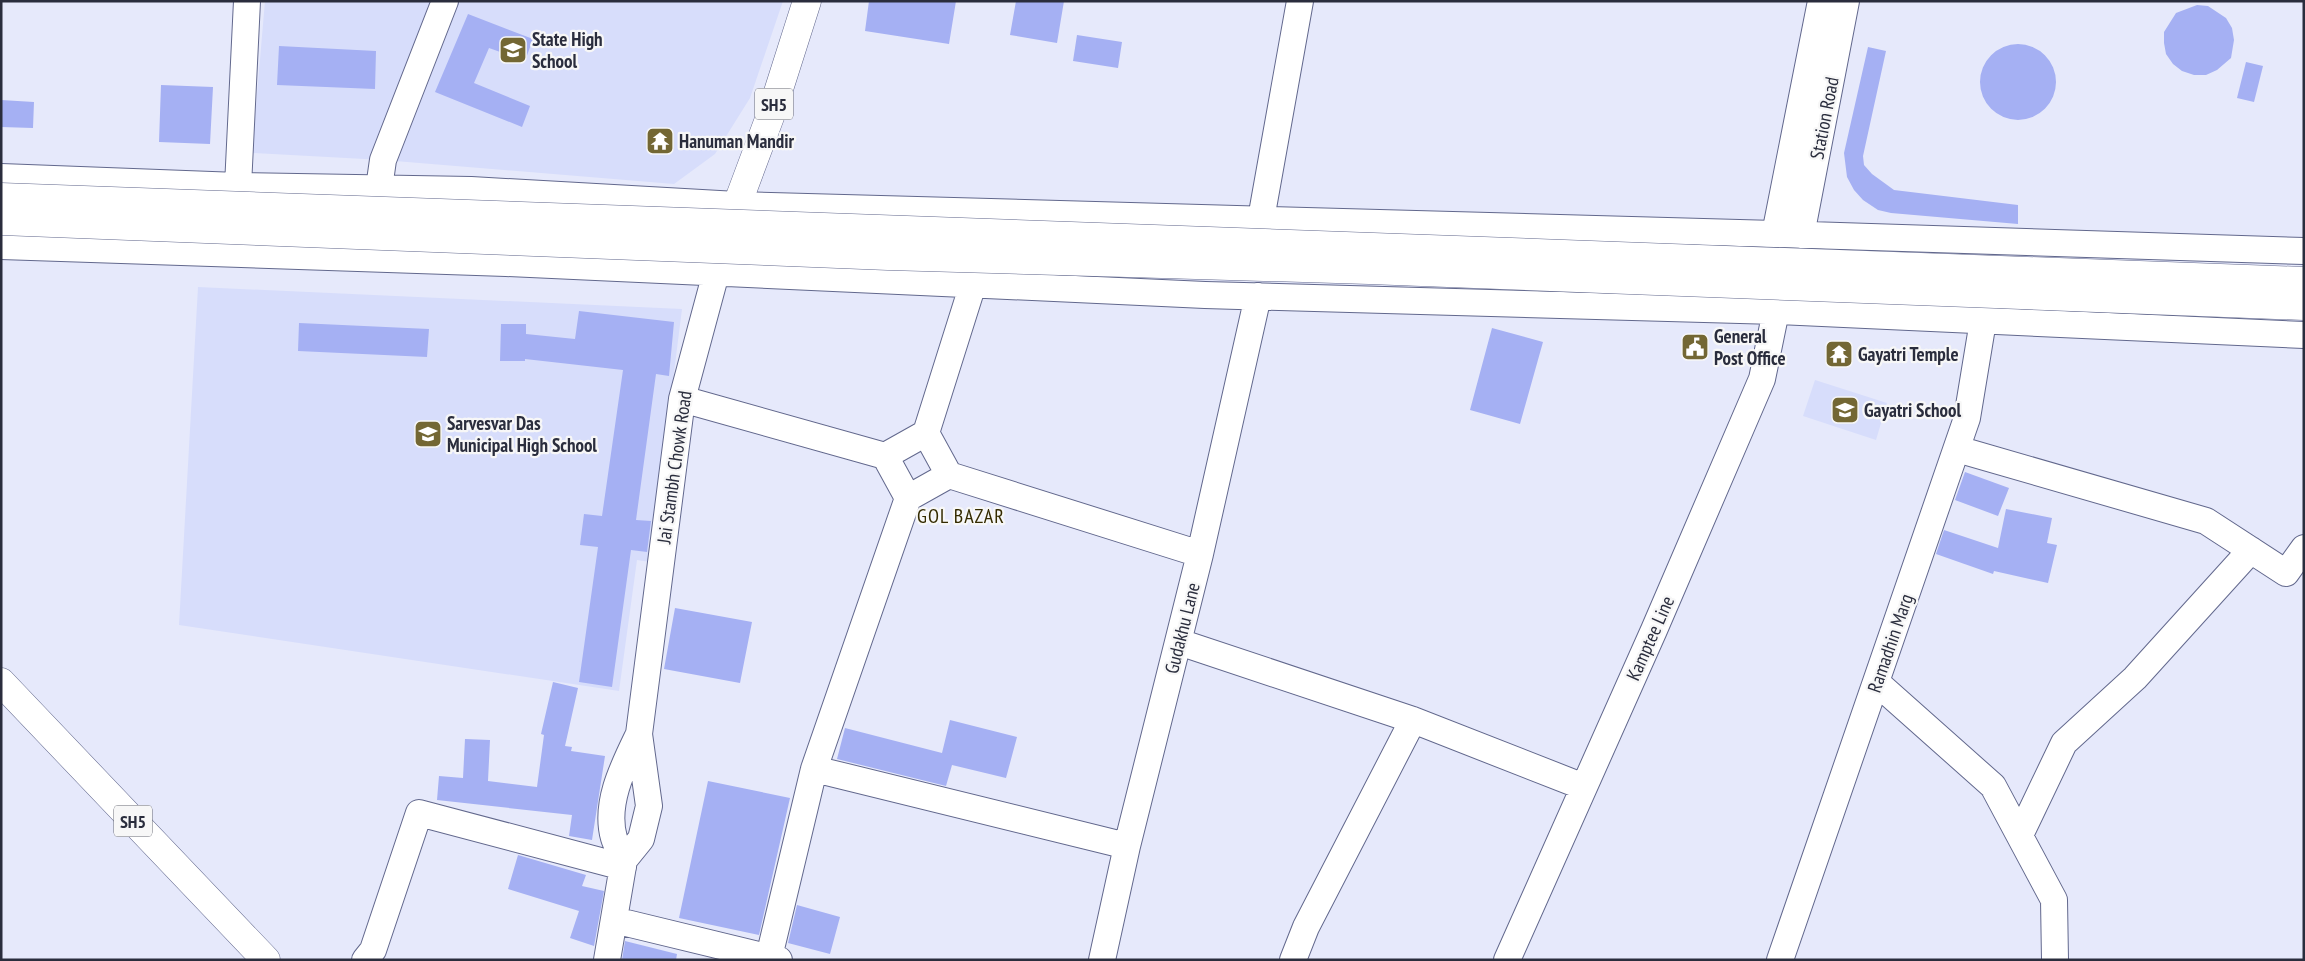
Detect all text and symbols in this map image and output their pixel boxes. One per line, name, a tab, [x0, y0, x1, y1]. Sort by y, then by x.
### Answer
place label: State High School	[532, 27, 603, 73]
school or university icon: State High School	[498, 35, 528, 65]
street label: Station Road	[1804, 75, 1844, 161]
road number: SH5	[755, 88, 793, 120]
temple icon: Hanuman Mandir	[645, 126, 675, 156]
place label: Hanuman Mandir	[679, 129, 795, 153]
place label: General Post Office	[1714, 324, 1786, 370]
public building icon: General Post Office	[1680, 332, 1710, 362]
temple icon: Gayatri Temple	[1824, 339, 1854, 369]
place label: Gayatri Temple	[1858, 342, 1959, 366]
street label: Jai Stambh Chowk Road	[651, 389, 697, 546]
school or university icon: Gayatri School	[1830, 395, 1860, 425]
place label: Gayatri School	[1864, 398, 1962, 422]
place label: Sarvesvar Das Municipal High School	[447, 411, 597, 457]
school or university icon: Sarvesvar Das Municipal High School	[413, 419, 443, 449]
district label: GOL BAZAR	[917, 503, 1005, 529]
street label: Gudakhu Lane	[1159, 580, 1205, 676]
street label: Ramadhin Marg	[1862, 590, 1918, 696]
street label: Kamptee Line	[1621, 592, 1679, 684]
road number: SH5	[114, 806, 152, 836]

